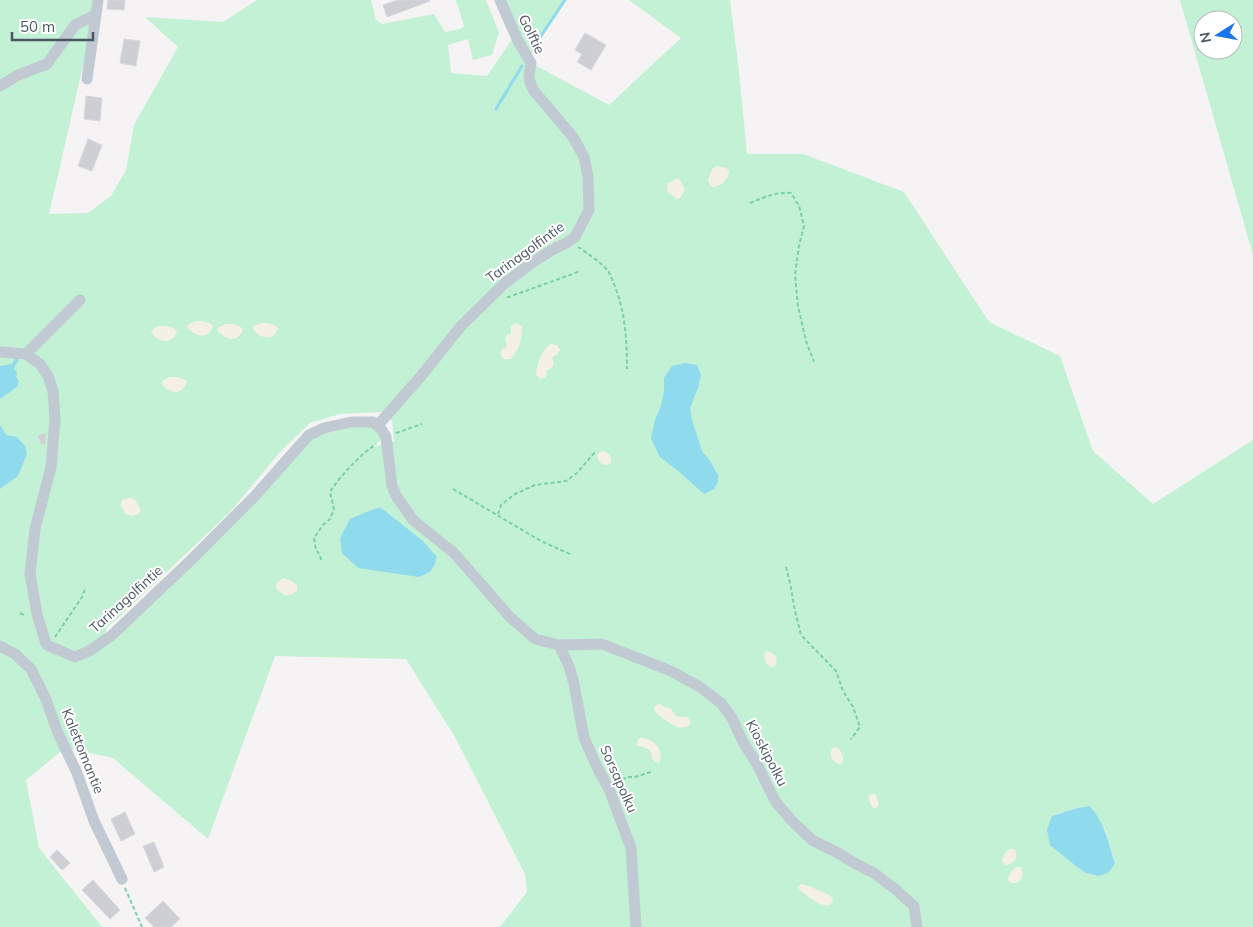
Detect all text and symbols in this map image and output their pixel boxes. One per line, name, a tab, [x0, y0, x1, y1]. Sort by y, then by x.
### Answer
scale bar	[12, 10, 94, 42]
north arrow	[1193, 10, 1243, 60]
street label: Golftie	[515, 11, 549, 57]
text: 50 m	[20, 17, 55, 36]
text: N	[1195, 31, 1215, 44]
street label: Tarinagolfintie	[482, 217, 568, 287]
street label: Tarinagolfintie	[86, 561, 166, 637]
street label: Kalettomantie	[58, 706, 108, 796]
street label: Kioskipolku	[742, 717, 792, 789]
street label: Sorsapolku	[596, 742, 642, 816]

